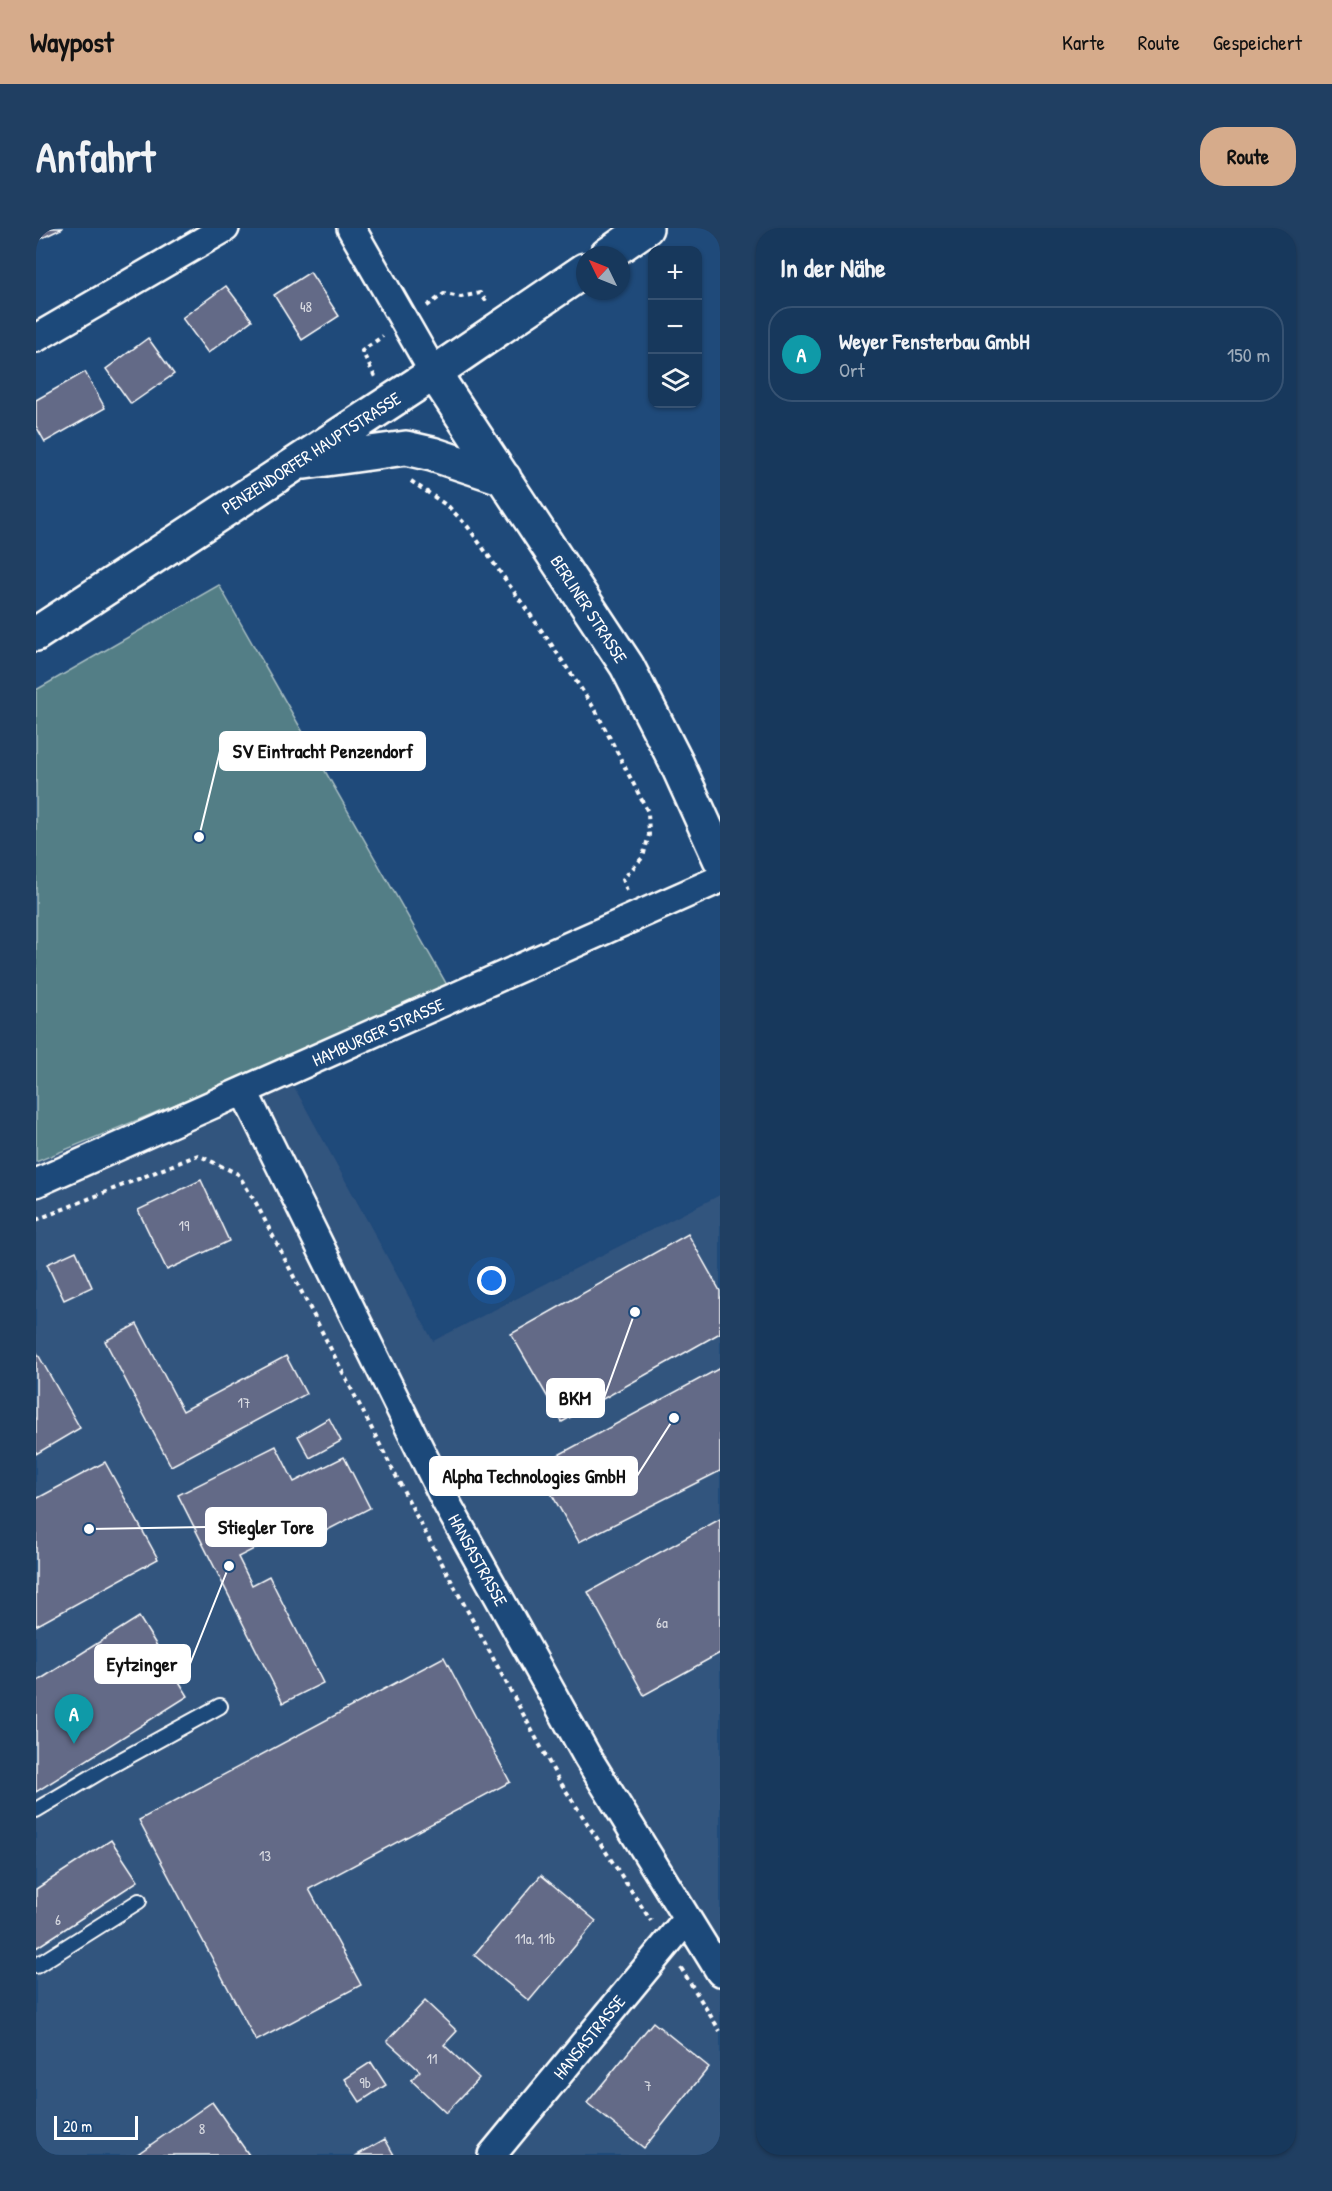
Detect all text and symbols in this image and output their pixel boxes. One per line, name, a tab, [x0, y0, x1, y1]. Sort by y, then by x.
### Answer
text: Waypost	[30, 23, 114, 61]
text: Karte	[1062, 28, 1105, 57]
text: Route	[1138, 28, 1180, 57]
text: Gespeichert	[1213, 28, 1302, 57]
button: Route	[1200, 127, 1296, 186]
text: Anfahrt	[36, 128, 155, 185]
north arrow	[576, 246, 630, 300]
map controls	[648, 246, 702, 408]
button: +	[648, 246, 702, 300]
text: In der Nähe	[780, 250, 886, 285]
house number: 48	[300, 296, 312, 317]
button: −	[648, 300, 702, 354]
text: Weyer Fensterbau GmbH	[839, 326, 1030, 356]
text: A	[797, 341, 806, 368]
text: 150 m	[1227, 341, 1270, 368]
button: layers	[648, 354, 702, 408]
text: Ort	[839, 356, 865, 383]
street label: PENZENDORFER HAUPTSTRASSE	[217, 386, 405, 520]
street label: BERLINER STRASSE	[545, 550, 633, 668]
callout: SV Eintracht Penzendorf	[220, 732, 425, 770]
text: SV Eintracht Penzendorf	[233, 737, 414, 764]
street label: HAMBURGER STRASSE	[308, 992, 448, 1072]
house number: 19	[179, 1215, 190, 1236]
your location	[477, 1266, 506, 1295]
callout: BKM	[547, 1379, 604, 1417]
text: BKM	[559, 1384, 591, 1411]
house number: 17	[238, 1392, 250, 1413]
callout: Alpha Technologies GmbH	[430, 1457, 637, 1495]
text: Alpha Technologies GmbH	[443, 1462, 626, 1490]
callout: Stiegler Tore	[206, 1508, 326, 1546]
street label: HANSASTRASSE	[442, 1509, 514, 1611]
text: Stiegler Tore	[218, 1513, 314, 1541]
house number: 6a	[656, 1612, 668, 1633]
callout: Eytzinger	[95, 1645, 190, 1683]
text: Eytzinger	[107, 1650, 178, 1678]
pin: A	[54, 1694, 93, 1744]
house number: 13	[259, 1845, 271, 1866]
house number: 6	[55, 1909, 61, 1930]
house number: 11a, 11b	[515, 1928, 555, 1949]
street label: HANSASTRASSE	[547, 1989, 631, 2084]
house number: 11	[427, 2048, 437, 2069]
house number: 9b	[359, 2072, 371, 2093]
house number: 7	[644, 2075, 652, 2096]
scale bar	[54, 2113, 138, 2140]
text: 20 m	[63, 2115, 92, 2137]
house number: 8	[199, 2118, 205, 2139]

